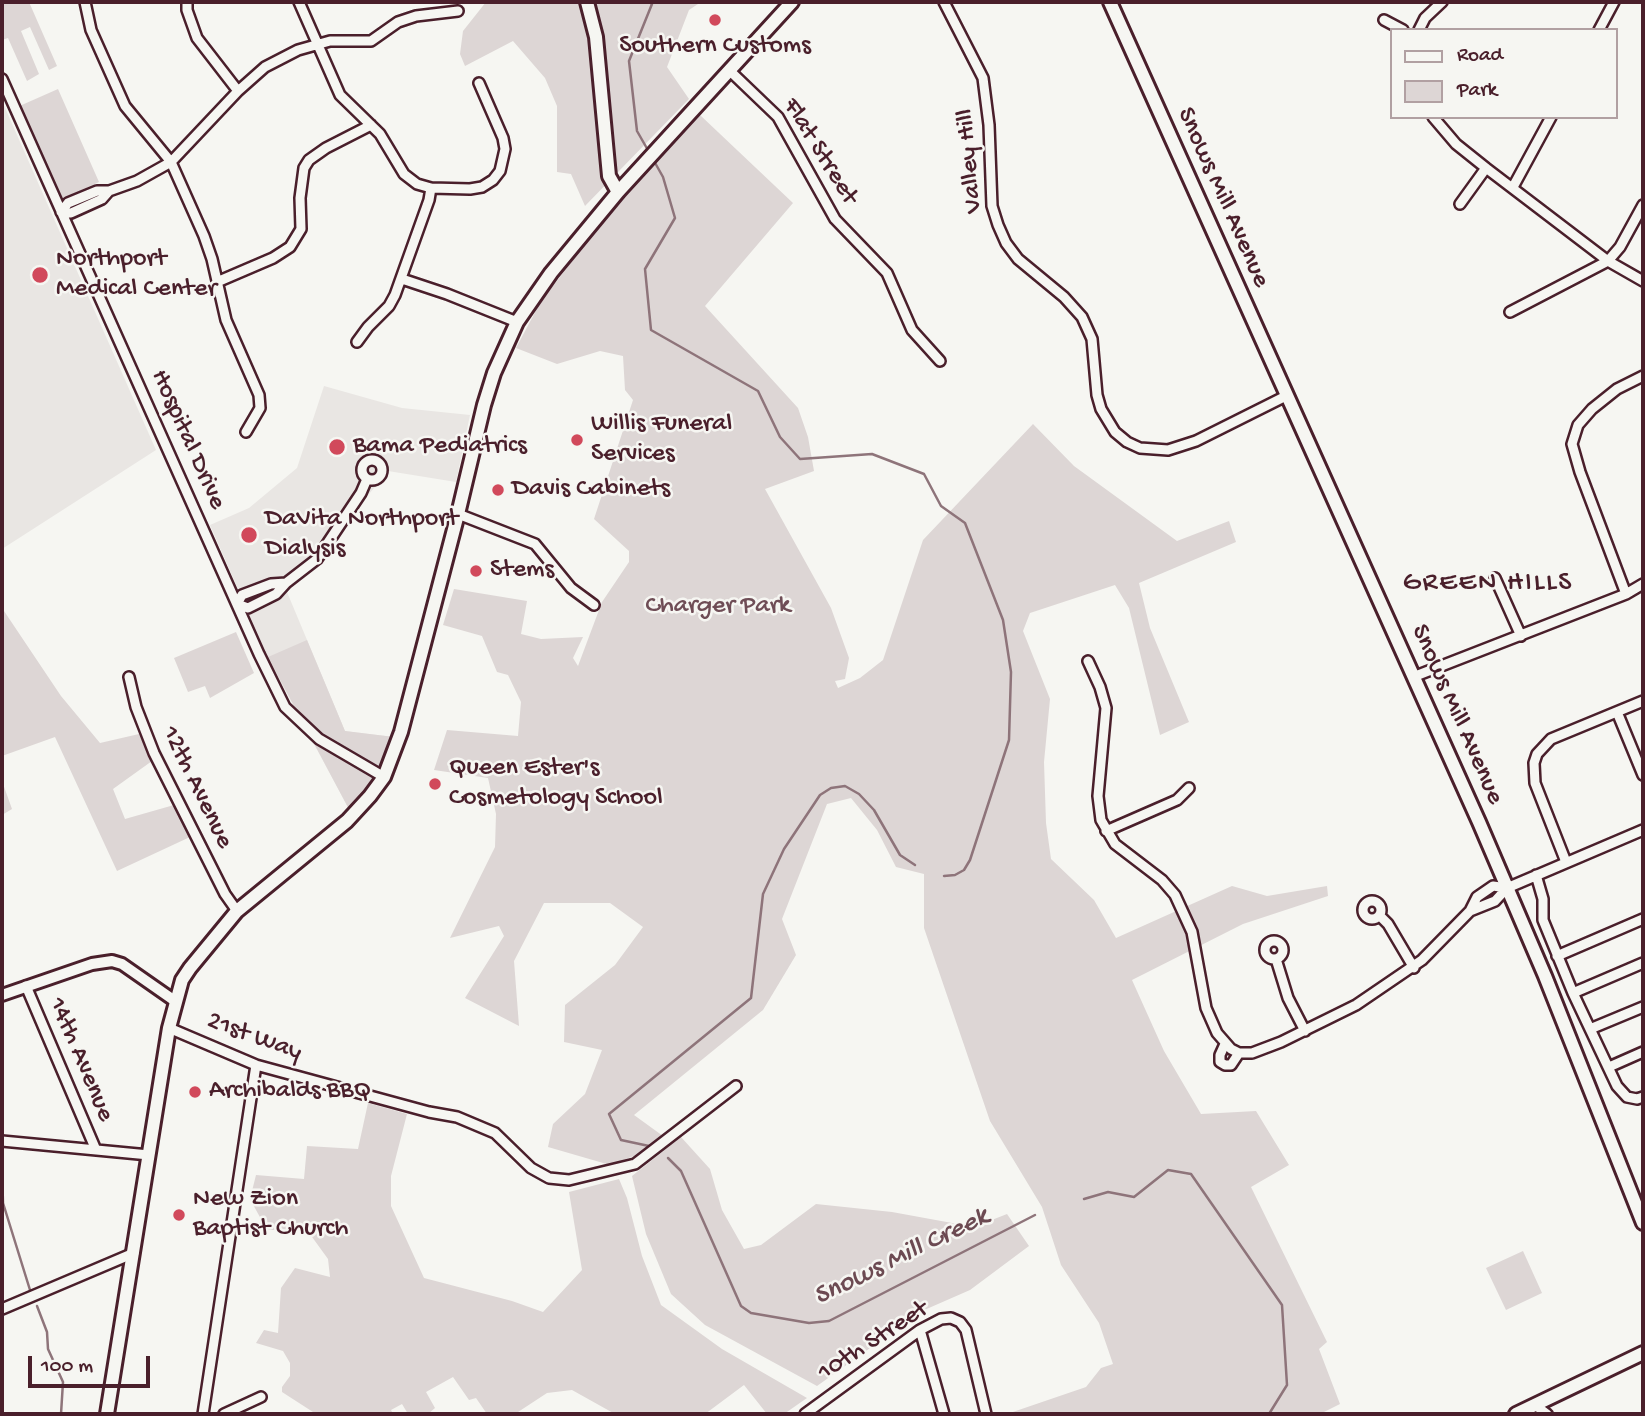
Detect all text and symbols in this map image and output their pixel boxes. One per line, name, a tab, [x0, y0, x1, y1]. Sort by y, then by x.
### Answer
marker: Southern Customs	[707, 12, 723, 28]
legend	[1390, 28, 1617, 119]
place label: Southern Customs	[619, 31, 811, 63]
text: Road	[1457, 44, 1503, 69]
text: Park	[1457, 79, 1497, 104]
street label: Flat Street	[774, 93, 864, 211]
street label: Snows Mill Avenue	[1168, 103, 1276, 293]
street label: Valley Hill	[951, 108, 991, 214]
place label: Northport Medical Center	[56, 244, 217, 306]
marker: Northport Medical Center	[30, 265, 50, 285]
street label: Hospital Drive	[142, 365, 232, 515]
place label: Willis Funeral Services	[591, 409, 732, 471]
place label: Bama Pediatrics	[353, 431, 527, 463]
marker: Willis Funeral Services	[569, 432, 585, 448]
marker: Bama Pediatrics	[327, 437, 347, 457]
place label: Davis Cabinets	[512, 474, 670, 506]
marker: Davis Cabinets	[490, 482, 506, 498]
place label: DaVita Northport Dialysis	[265, 504, 458, 566]
marker: DaVita Northport Dialysis	[239, 525, 259, 545]
place label: Stems	[490, 555, 554, 587]
marker: Stems	[468, 563, 484, 579]
district label: GREEN HILLS	[1404, 568, 1572, 602]
park label: Charger Park	[646, 591, 790, 623]
street label: Snows Mill Avenue	[1402, 620, 1510, 810]
street label: 12th Avenue	[153, 722, 239, 854]
place label: Queen Ester's Cosmetology School	[449, 753, 663, 814]
marker: Queen Ester's Cosmetology School	[427, 776, 443, 792]
street label: 14th Avenue	[40, 993, 120, 1127]
street label: 21st Way	[202, 1006, 306, 1070]
place label: Archibalds BBQ	[209, 1076, 371, 1108]
marker: Archibalds BBQ	[187, 1084, 203, 1100]
place label: New Zion Baptist Church	[193, 1184, 348, 1246]
water label: Snows Mill Creek	[809, 1201, 995, 1315]
marker: New Zion Baptist Church	[171, 1207, 187, 1223]
street label: 10th Street	[813, 1295, 935, 1389]
scale bar	[32, 1342, 154, 1386]
text: 100 m	[41, 1355, 93, 1380]

